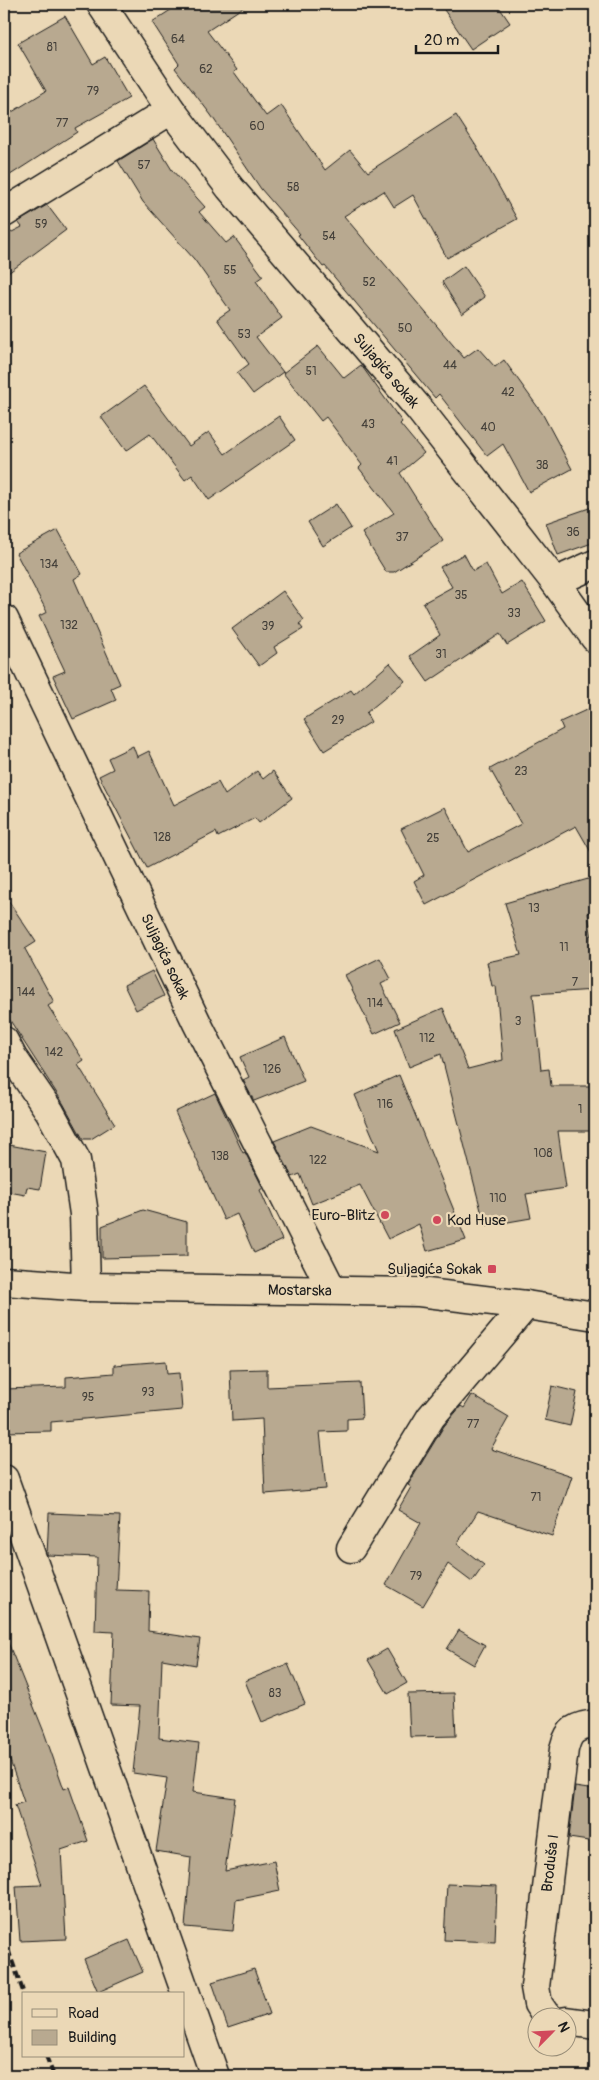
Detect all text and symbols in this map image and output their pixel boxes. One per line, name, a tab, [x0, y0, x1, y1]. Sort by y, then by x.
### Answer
scale bar	[416, 22, 499, 54]
text: 20 m	[424, 31, 459, 50]
house number: 64	[171, 32, 185, 47]
house number: 81	[47, 40, 57, 55]
house number: 62	[199, 62, 213, 77]
house number: 79	[87, 84, 99, 99]
house number: 77	[56, 116, 69, 131]
house number: 60	[249, 119, 265, 134]
house number: 57	[138, 158, 151, 173]
house number: 58	[287, 180, 299, 195]
house number: 59	[35, 217, 47, 232]
house number: 54	[322, 229, 336, 244]
house number: 55	[223, 263, 237, 278]
house number: 52	[362, 275, 376, 290]
house number: 50	[398, 321, 412, 336]
house number: 53	[237, 327, 251, 342]
street label: Suljagića sokak	[348, 329, 424, 413]
house number: 44	[443, 358, 457, 373]
house number: 51	[305, 364, 317, 379]
house number: 42	[501, 385, 515, 400]
house number: 43	[361, 417, 375, 432]
house number: 40	[480, 420, 496, 435]
house number: 41	[386, 454, 398, 469]
house number: 38	[536, 458, 548, 473]
house number: 36	[566, 525, 580, 540]
house number: 37	[395, 530, 409, 545]
house number: 134	[40, 557, 58, 572]
house number: 35	[454, 588, 468, 603]
house number: 33	[507, 606, 521, 621]
house number: 132	[60, 618, 78, 633]
house number: 39	[262, 619, 274, 634]
house number: 31	[435, 647, 447, 662]
house number: 29	[332, 713, 344, 728]
house number: 23	[514, 764, 528, 779]
house number: 128	[153, 830, 171, 845]
house number: 25	[426, 831, 440, 846]
house number: 13	[528, 901, 540, 916]
street label: Suljagića sokak	[136, 911, 194, 1003]
house number: 11	[559, 940, 569, 955]
house number: 7	[572, 975, 579, 990]
house number: 144	[17, 985, 35, 1000]
house number: 114	[367, 996, 383, 1011]
house number: 3	[515, 1014, 522, 1029]
house number: 112	[419, 1031, 435, 1046]
house number: 142	[45, 1045, 63, 1060]
house number: 126	[263, 1062, 281, 1077]
house number: 116	[377, 1097, 393, 1112]
house number: 1	[578, 1102, 582, 1117]
house number: 108	[534, 1146, 552, 1161]
house number: 138	[211, 1149, 229, 1164]
house number: 122	[309, 1153, 327, 1168]
house number: 110	[489, 1191, 507, 1206]
place label: Euro-Blitz	[312, 1206, 375, 1225]
marker: Euro-Blitz	[379, 1209, 391, 1221]
place label: Kod Huse	[447, 1211, 506, 1230]
marker: Kod Huse	[431, 1214, 443, 1226]
place label: Suljagića Sokak	[387, 1260, 483, 1279]
marker: Suljagića Sokak	[486, 1263, 498, 1275]
street label: Mostarska	[268, 1281, 332, 1301]
house number: 93	[142, 1385, 155, 1400]
house number: 95	[82, 1390, 94, 1405]
house number: 77	[467, 1417, 480, 1432]
house number: 71	[530, 1490, 542, 1505]
house number: 79	[410, 1569, 422, 1584]
house number: 83	[269, 1686, 282, 1701]
street label: Broduša I	[538, 1833, 564, 1893]
legend	[22, 1992, 185, 2058]
text: Road	[68, 2004, 99, 2023]
north arrow	[526, 2008, 576, 2058]
text: N	[554, 2019, 573, 2035]
text: Building	[68, 2028, 116, 2047]

